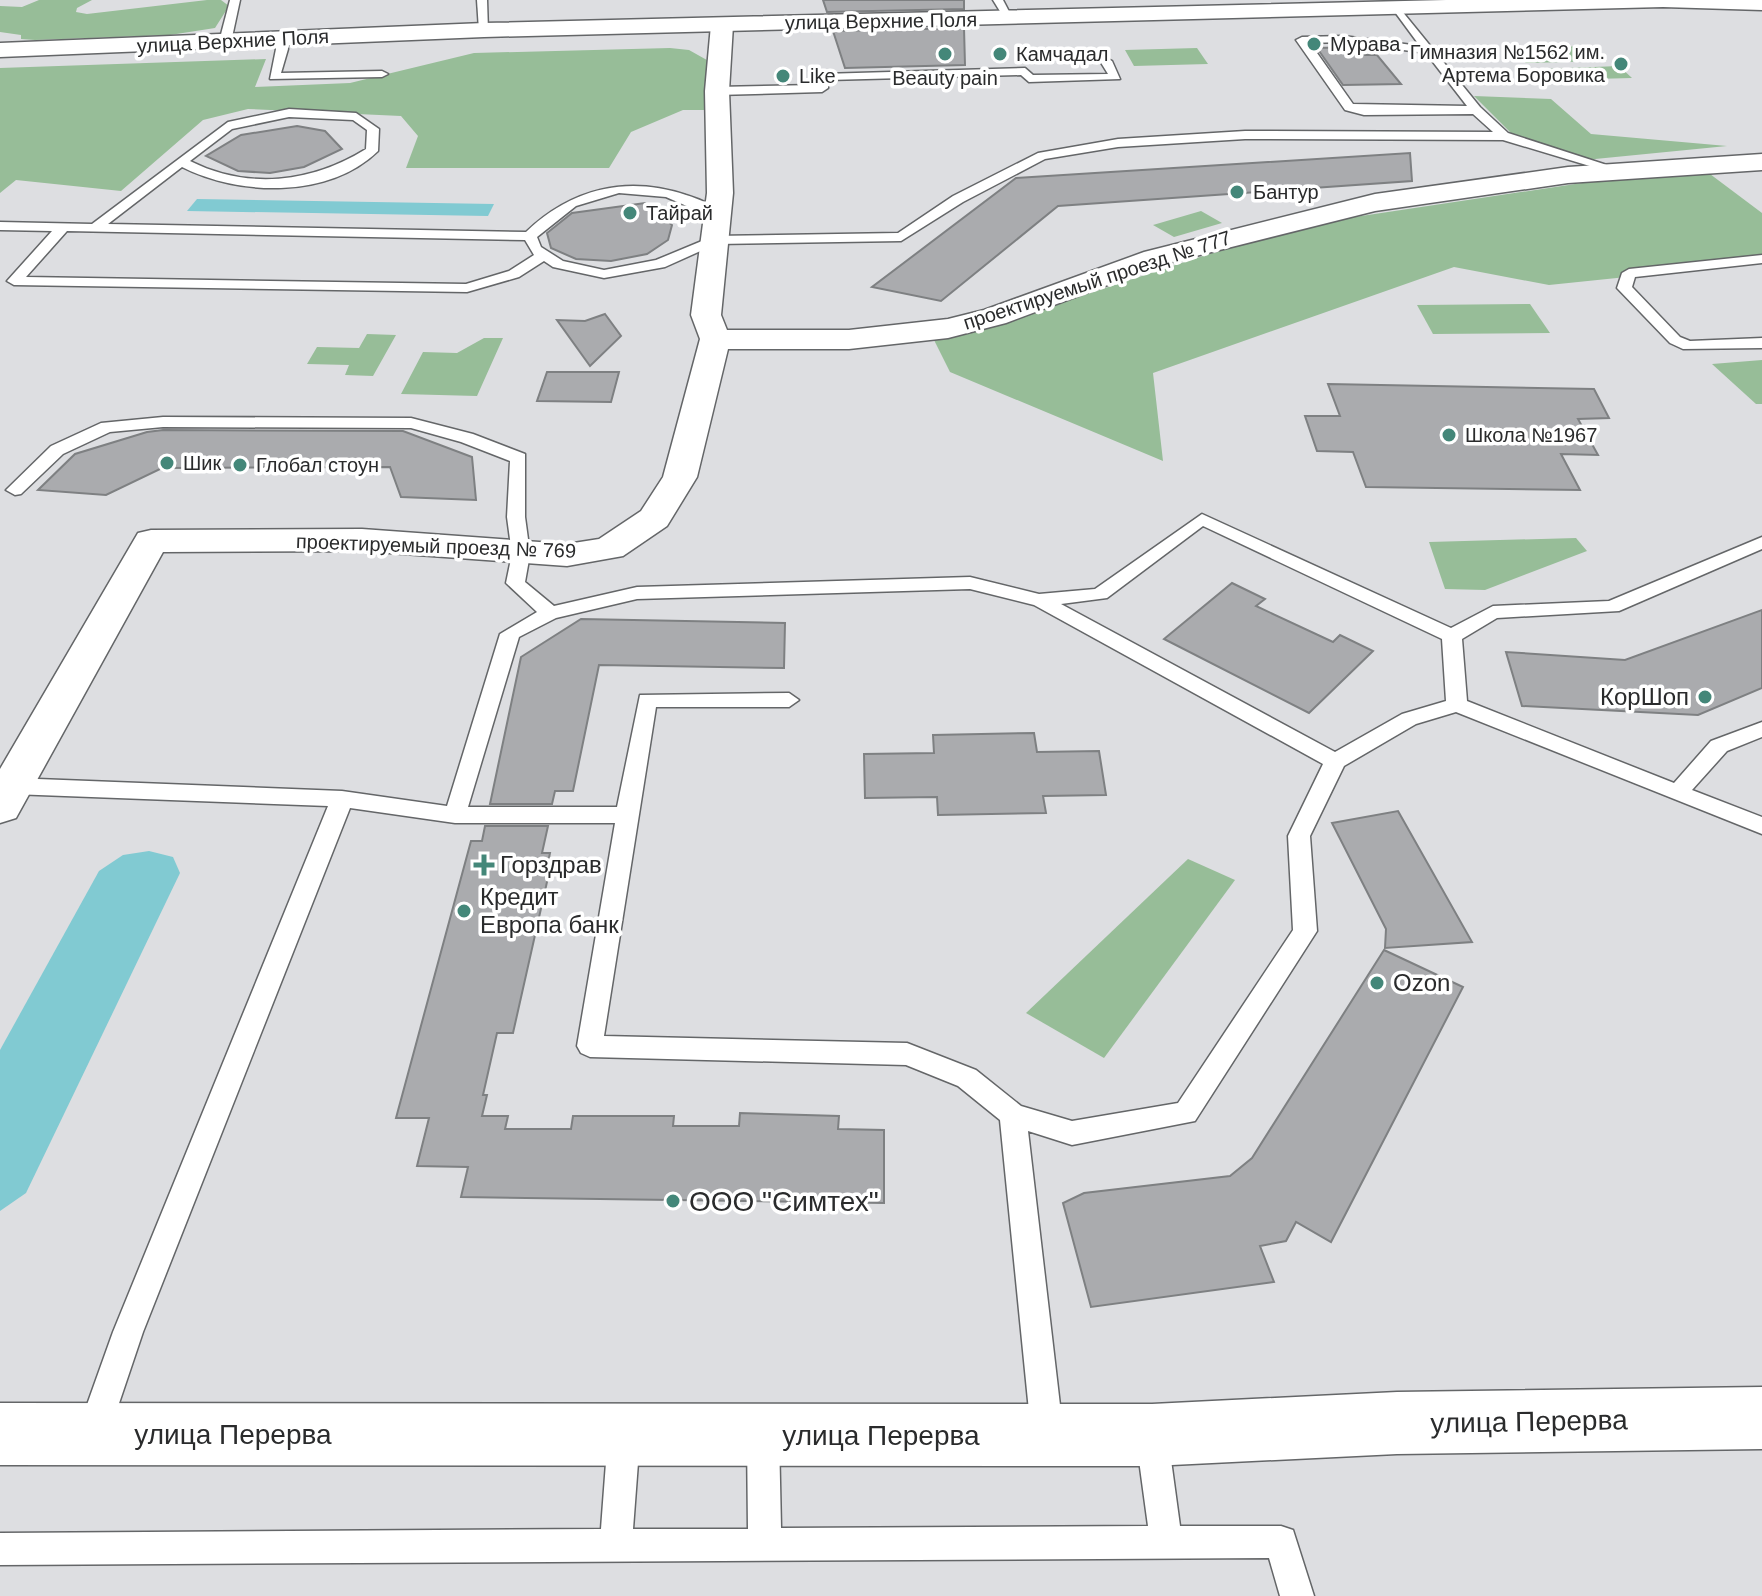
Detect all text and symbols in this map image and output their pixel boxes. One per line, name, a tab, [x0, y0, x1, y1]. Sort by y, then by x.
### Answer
street label: улица Верхние Поля	[785, 8, 977, 34]
street label: улица Верхние Поля	[136, 25, 330, 57]
place label: Мурава	[1330, 33, 1401, 55]
marker: Мурава	[1305, 35, 1323, 53]
place label: Гимназия №1562 им. Артема Боровика	[1410, 41, 1606, 86]
place label: Камчадал	[1016, 43, 1109, 65]
marker: Beauty pain	[936, 45, 954, 63]
marker: Камчадал	[991, 45, 1009, 63]
marker: Гимназия №1562 им. Артема Боровика	[1612, 55, 1630, 73]
place label: Like	[799, 65, 836, 87]
marker: Like	[774, 67, 792, 85]
place label: Beauty pain	[892, 67, 998, 89]
place label: Бантур	[1253, 181, 1319, 203]
marker: Бантур	[1228, 183, 1246, 201]
place label: Тайрай	[646, 202, 713, 224]
marker: Тайрай	[621, 204, 639, 222]
street label: проектируемый проезд № 777	[960, 226, 1234, 334]
place label: Школа №1967	[1465, 424, 1597, 446]
marker: Школа №1967	[1440, 426, 1458, 444]
place label: Шик	[183, 452, 222, 474]
marker: Шик	[158, 454, 176, 472]
place label: Глобал стоун	[256, 454, 379, 476]
marker: Глобал стоун	[231, 456, 249, 474]
street label: проектируемый проезд № 769	[296, 530, 576, 562]
place label: КорШоп	[1600, 683, 1689, 710]
marker: КорШоп	[1696, 688, 1714, 706]
place label: Горздрав	[500, 851, 602, 878]
marker: Горздрав	[475, 856, 493, 874]
place label: Кредит Европа банк	[480, 883, 619, 938]
marker: Кредит Европа банк	[455, 902, 473, 920]
place label: Ozon	[1393, 969, 1450, 996]
marker: Ozon	[1368, 974, 1386, 992]
place label: ООО "Симтех"	[689, 1186, 879, 1217]
marker: ООО "Симтех"	[664, 1192, 682, 1210]
street label: улица Перерва	[1430, 1404, 1628, 1439]
street label: улица Перерва	[134, 1419, 332, 1450]
street label: улица Перерва	[782, 1420, 980, 1451]

